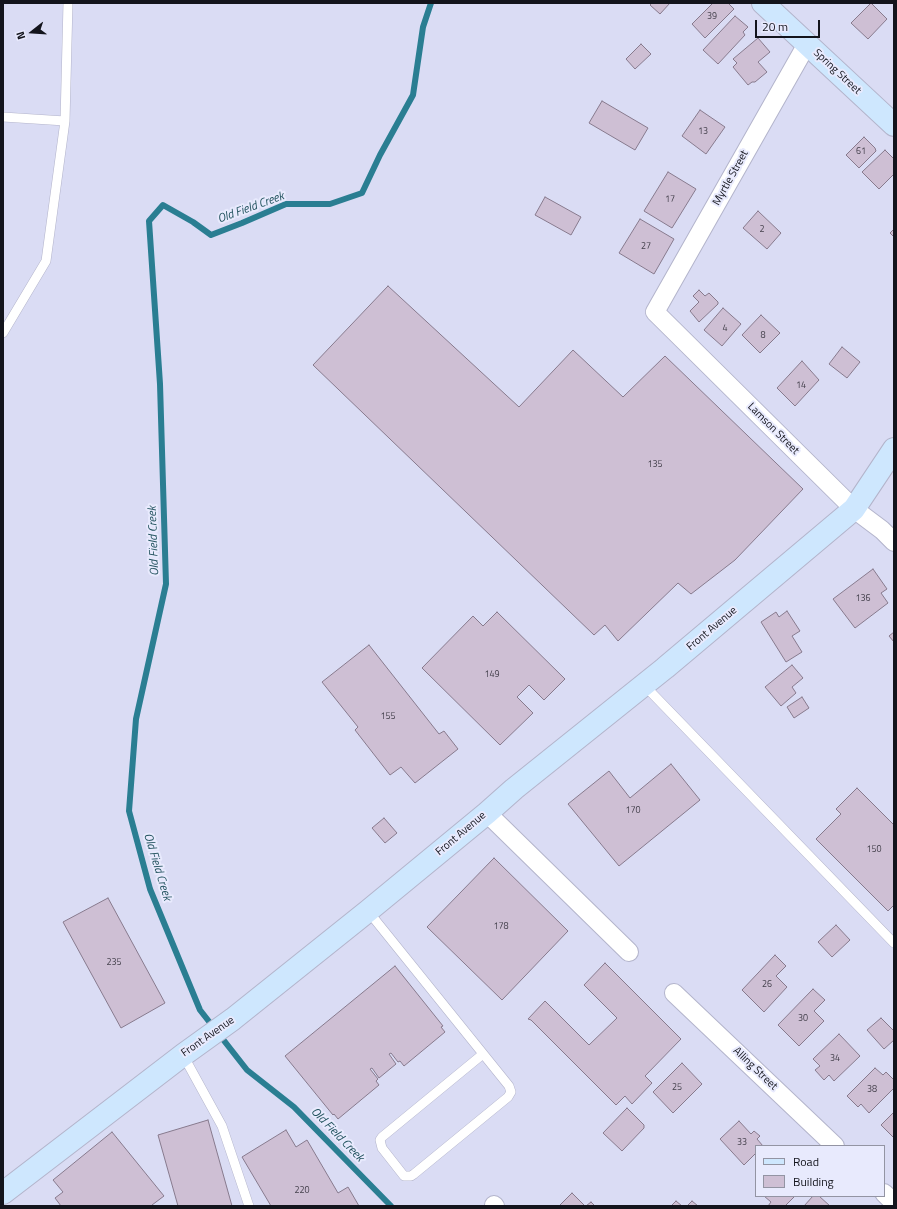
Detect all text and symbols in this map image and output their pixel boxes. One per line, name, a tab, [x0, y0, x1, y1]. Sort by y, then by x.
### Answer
north arrow	[12, 12, 52, 52]
house number: 39	[707, 12, 717, 22]
scale bar	[757, 12, 822, 38]
text: 20 m	[762, 17, 788, 36]
text: N	[12, 30, 29, 41]
street label: Spring Street	[810, 47, 864, 97]
house number: 13	[698, 127, 708, 137]
house number: 61	[856, 147, 866, 157]
street label: Myrtle Street	[710, 148, 752, 208]
water label: Old Field Creek	[216, 189, 286, 227]
house number: 17	[665, 195, 675, 205]
house number: 2	[759, 225, 765, 235]
house number: 27	[641, 242, 651, 252]
house number: 4	[722, 324, 728, 334]
house number: 8	[760, 331, 766, 341]
house number: 14	[796, 381, 806, 391]
street label: Lamson Street	[744, 400, 802, 458]
house number: 135	[647, 460, 663, 470]
water label: Old Field Creek	[146, 506, 162, 576]
house number: 136	[855, 594, 871, 604]
street label: Front Avenue	[684, 604, 740, 654]
house number: 149	[484, 670, 500, 680]
house number: 155	[380, 712, 396, 722]
house number: 170	[625, 806, 641, 816]
street label: Front Avenue	[433, 809, 489, 859]
water label: Old Field Creek	[140, 831, 174, 903]
house number: 150	[866, 845, 882, 855]
house number: 178	[493, 922, 509, 932]
house number: 235	[106, 958, 122, 968]
house number: 26	[762, 980, 772, 990]
street label: Front Avenue	[179, 1014, 237, 1060]
house number: 30	[798, 1014, 808, 1024]
street label: Alling Street	[730, 1045, 780, 1093]
house number: 34	[830, 1054, 840, 1064]
house number: 25	[672, 1083, 682, 1093]
house number: 38	[867, 1085, 877, 1095]
water label: Old Field Creek	[308, 1105, 366, 1165]
house number: 33	[737, 1138, 747, 1148]
legend	[755, 1145, 885, 1197]
text: Road	[793, 1152, 819, 1171]
text: Building	[793, 1172, 834, 1191]
house number: 220	[294, 1186, 310, 1196]

